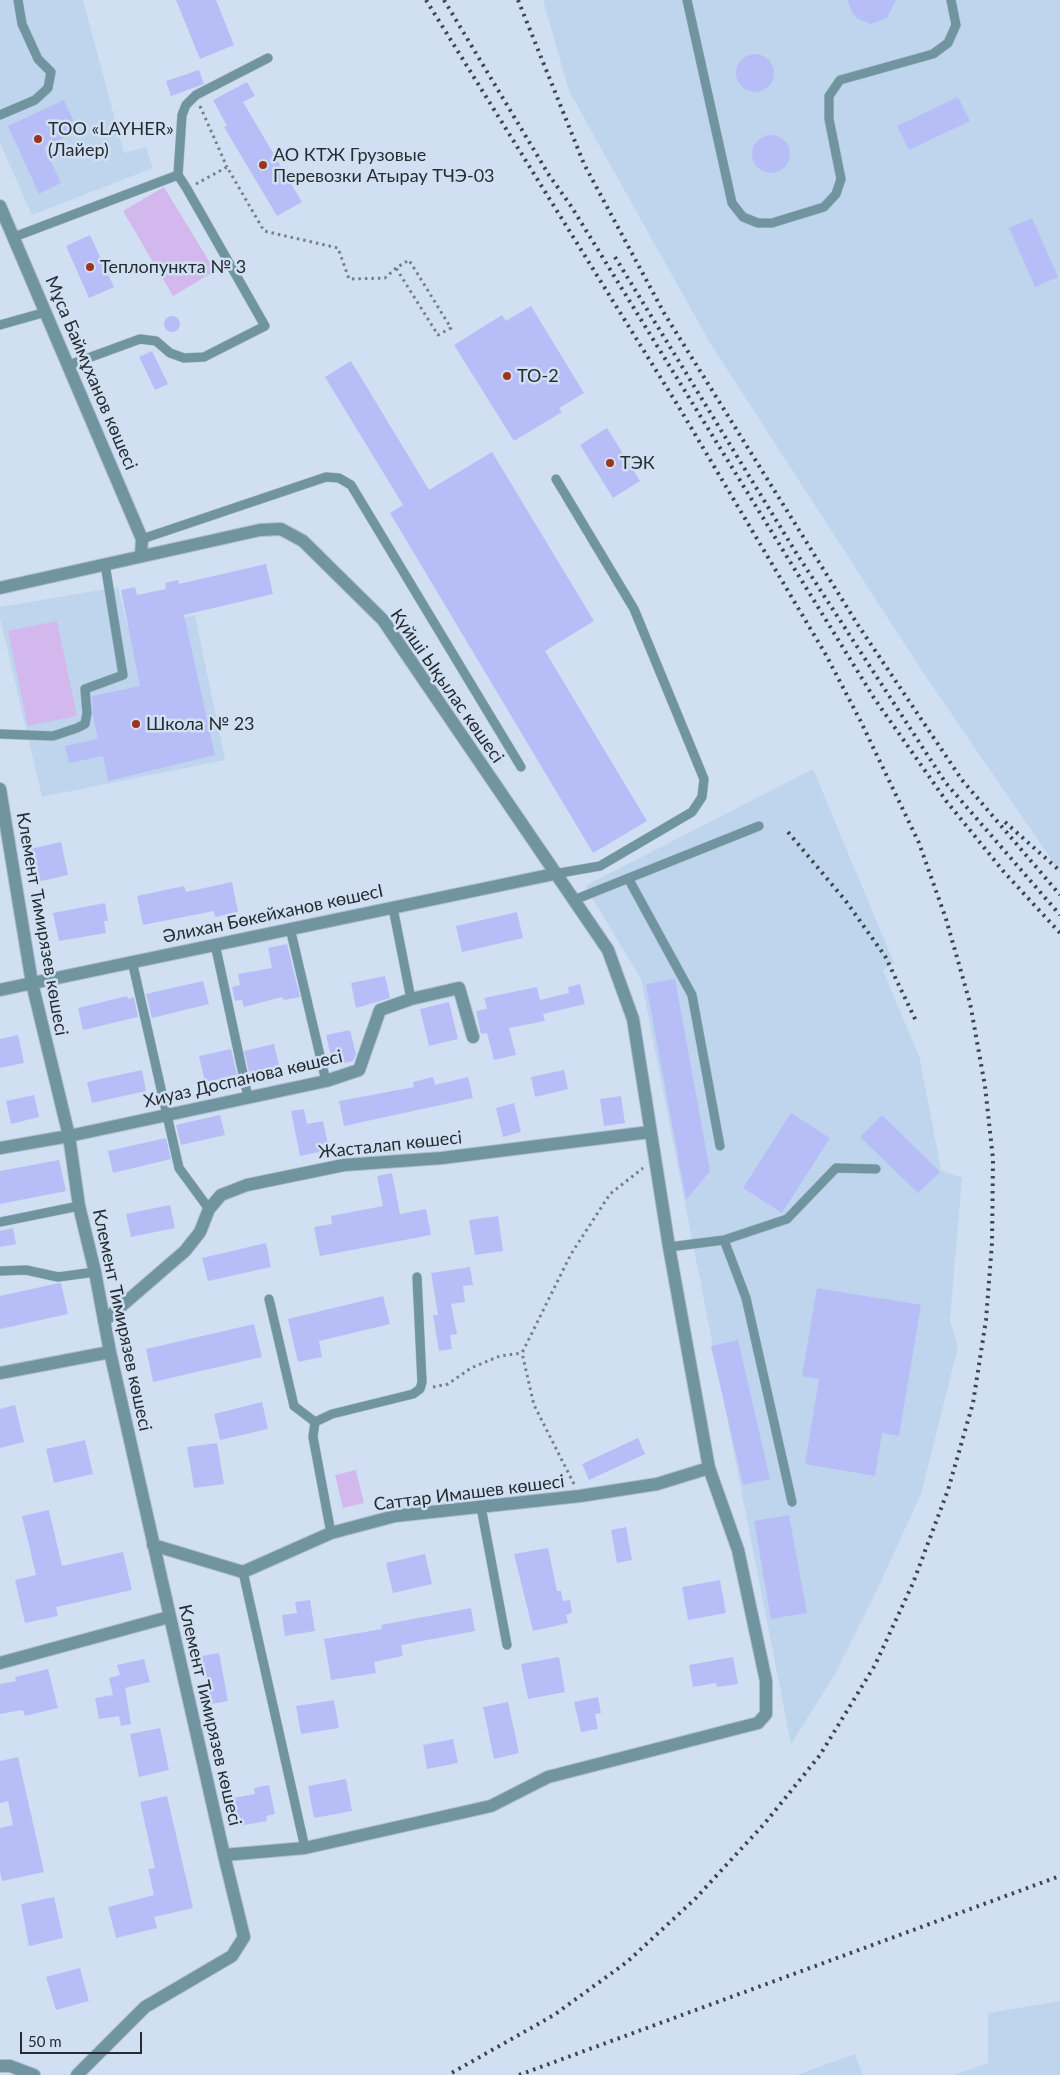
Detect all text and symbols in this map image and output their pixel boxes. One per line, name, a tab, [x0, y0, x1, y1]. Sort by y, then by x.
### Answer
place label: ТОО «LAYHER» (Лайер)	[48, 118, 174, 160]
marker: ТОО «LAYHER» (Лайер)	[32, 133, 44, 145]
place label: АО КТЖ Грузовые Перевозки Атырау ТЧЭ-03	[273, 144, 495, 186]
marker: АО КТЖ Грузовые Перевозки Атырау ТЧЭ-03	[257, 159, 269, 171]
place label: Теплопункта № 3	[100, 256, 246, 278]
marker: Теплопункта № 3	[84, 261, 96, 273]
street label: Мұса Баймұханов көшесі	[40, 273, 142, 473]
place label: ТО-2	[517, 365, 559, 387]
marker: ТО-2	[501, 370, 513, 382]
place label: ТЭК	[620, 452, 655, 474]
marker: ТЭК	[604, 457, 616, 469]
street label: Күйші Ықылас көшесі	[386, 605, 508, 767]
place label: Школа № 23	[146, 713, 255, 735]
marker: Школа № 23	[130, 718, 142, 730]
street label: Клемент Тимирязев көшесі	[12, 811, 72, 1037]
street label: Әлихан Бөкейханов көшесI	[161, 880, 385, 948]
street label: Хиуаз Доспанова көшесі	[142, 1046, 344, 1112]
street label: Жасталап көшесі	[317, 1127, 463, 1163]
street label: Клемент Тимирязев көшесі	[88, 1207, 156, 1433]
street label: Саттар Имашев көшесі	[372, 1471, 566, 1515]
street label: Клемент Тимирязев көшесі	[174, 1602, 246, 1828]
scale bar	[22, 2022, 145, 2054]
text: 50 m	[28, 2032, 62, 2050]

